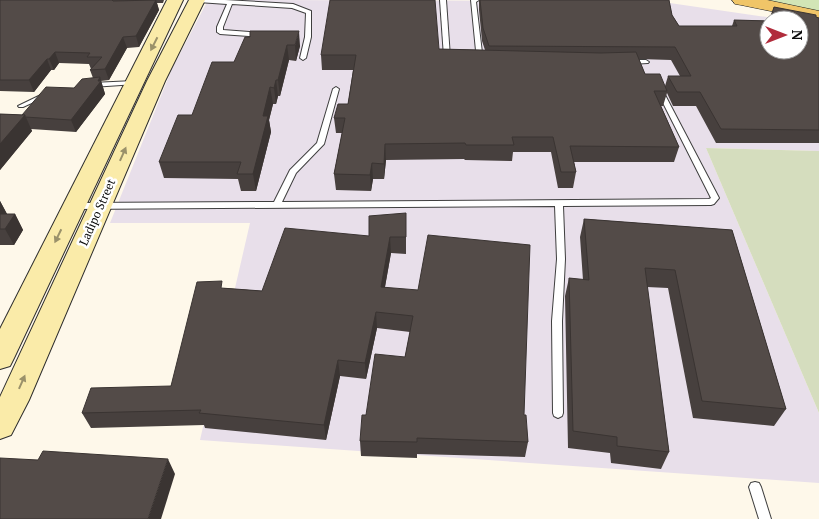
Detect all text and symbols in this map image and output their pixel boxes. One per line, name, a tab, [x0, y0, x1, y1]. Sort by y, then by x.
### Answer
north arrow	[759, 10, 809, 60]
text: N	[788, 30, 807, 41]
one-way arrow	[150, 36, 158, 51]
one-way arrow	[120, 147, 128, 161]
street label: Ladipo Street	[76, 176, 119, 248]
one-way arrow	[54, 229, 62, 243]
one-way arrow	[18, 375, 26, 389]

